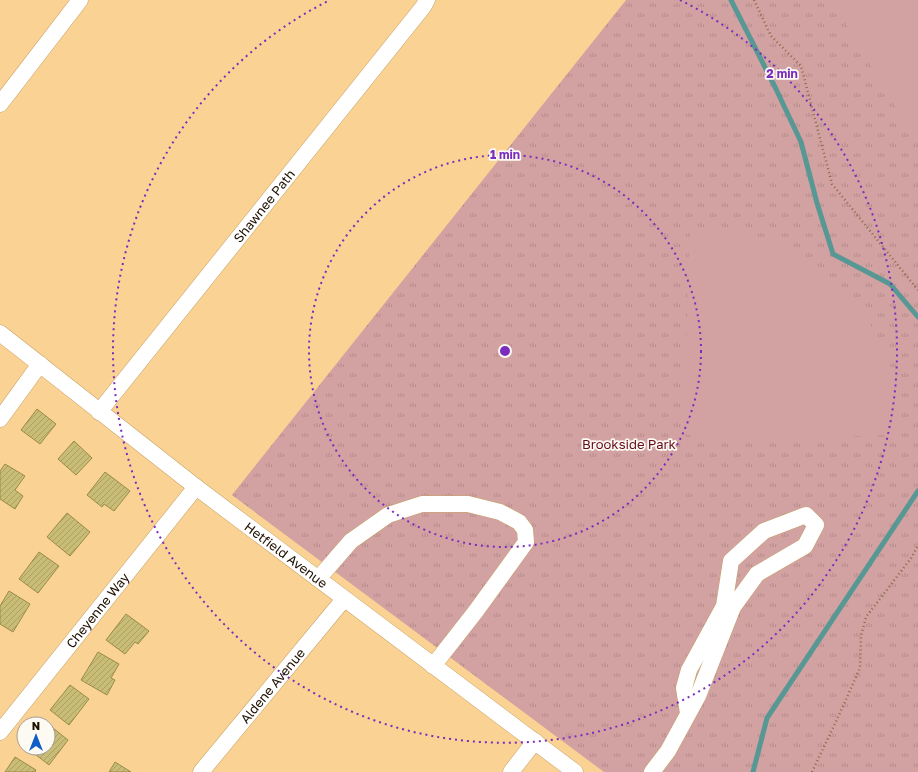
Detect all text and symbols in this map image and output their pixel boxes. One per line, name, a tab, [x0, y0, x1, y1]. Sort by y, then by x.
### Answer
text: 2 min	[766, 66, 798, 81]
text: 1 min	[490, 147, 520, 162]
street label: Shawnee Path	[230, 166, 298, 246]
centre of rings	[498, 344, 512, 358]
park label: Brookside Park	[582, 436, 677, 452]
street label: Hetfield Avenue	[241, 518, 331, 591]
street label: Cheyenne Way	[63, 569, 133, 651]
street label: Aldene Avenue	[237, 645, 308, 727]
north arrow	[16, 716, 56, 756]
text: N	[32, 719, 40, 732]

